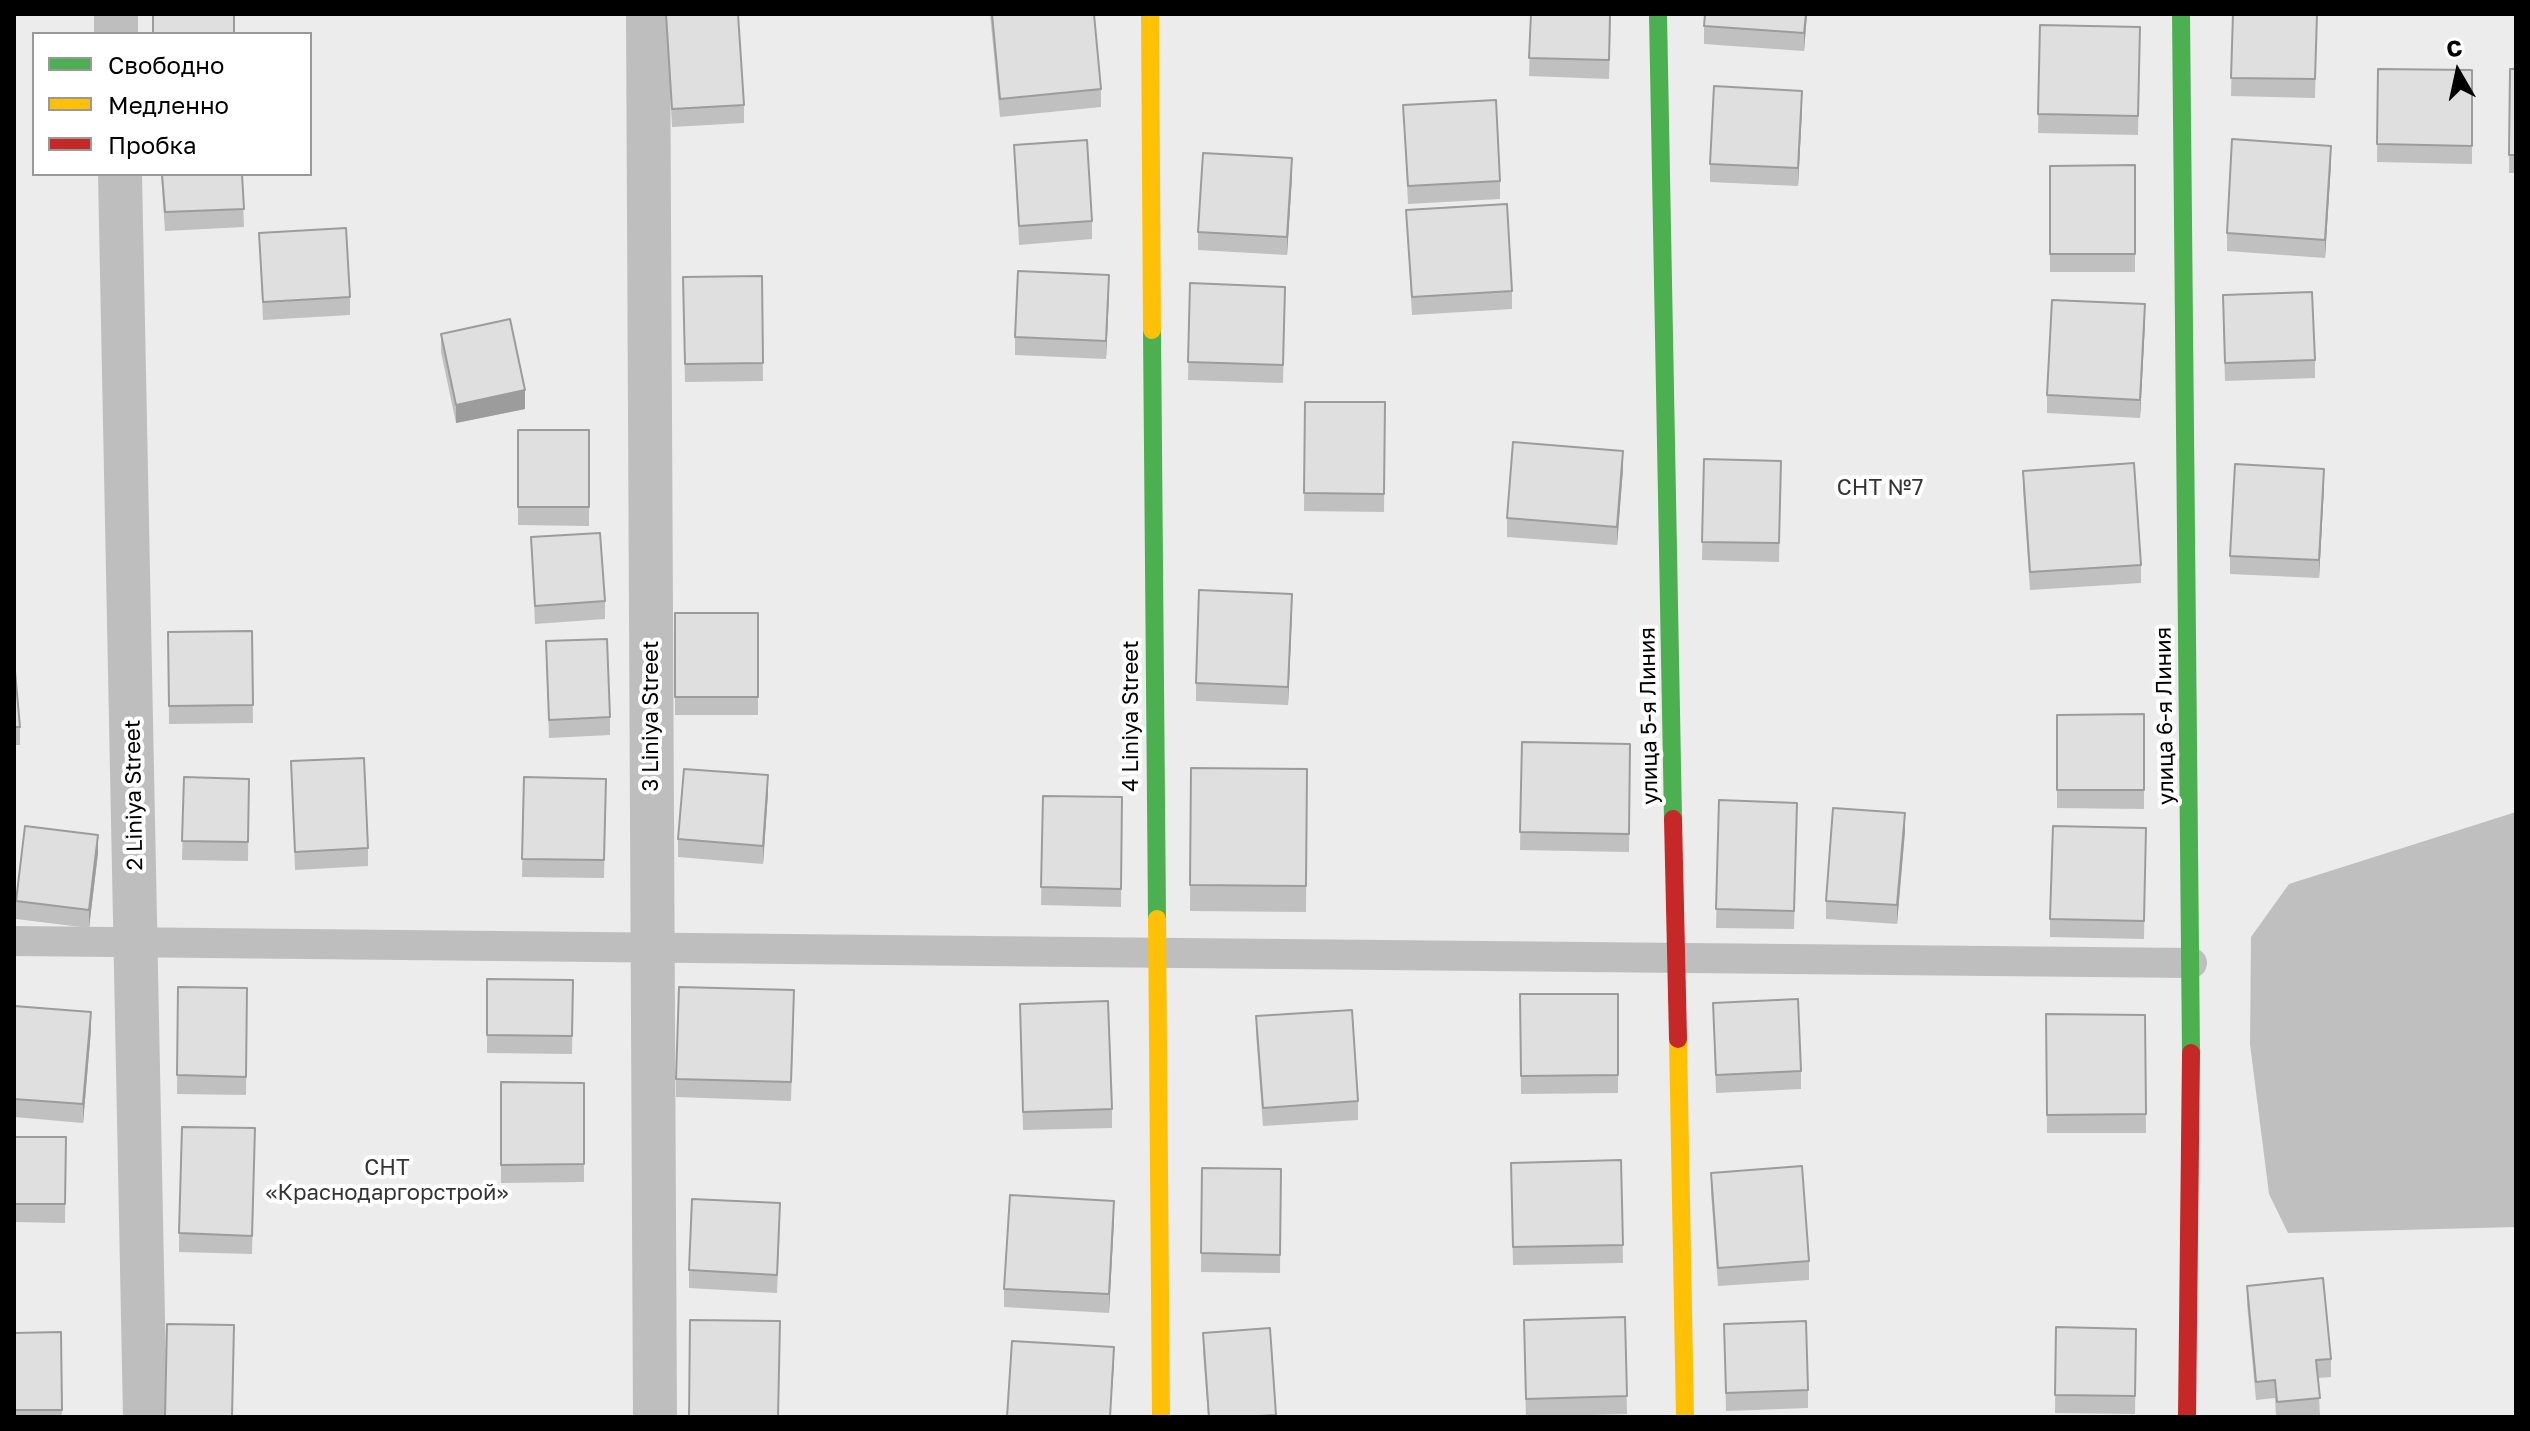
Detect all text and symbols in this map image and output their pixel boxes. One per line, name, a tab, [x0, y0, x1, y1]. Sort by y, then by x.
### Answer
legend	[32, 32, 312, 176]
north arrow	[2418, 32, 2498, 112]
text: С	[2444, 33, 2464, 62]
text: Свободно	[108, 50, 224, 79]
text: Медленно	[108, 90, 229, 119]
text: Пробка	[108, 130, 197, 159]
park label: СНТ №7	[1837, 475, 1923, 501]
street label: улица 5-я Линия	[1634, 627, 1664, 805]
street label: улица 6-я Линия	[2150, 627, 2180, 805]
street label: 4 Liniya Street	[1118, 640, 1144, 792]
street label: 3 Liniya Street	[638, 641, 664, 791]
street label: 2 Liniya Street	[119, 719, 149, 871]
park label: СНТ «Краснодаргорстрой»	[266, 1155, 508, 1206]

